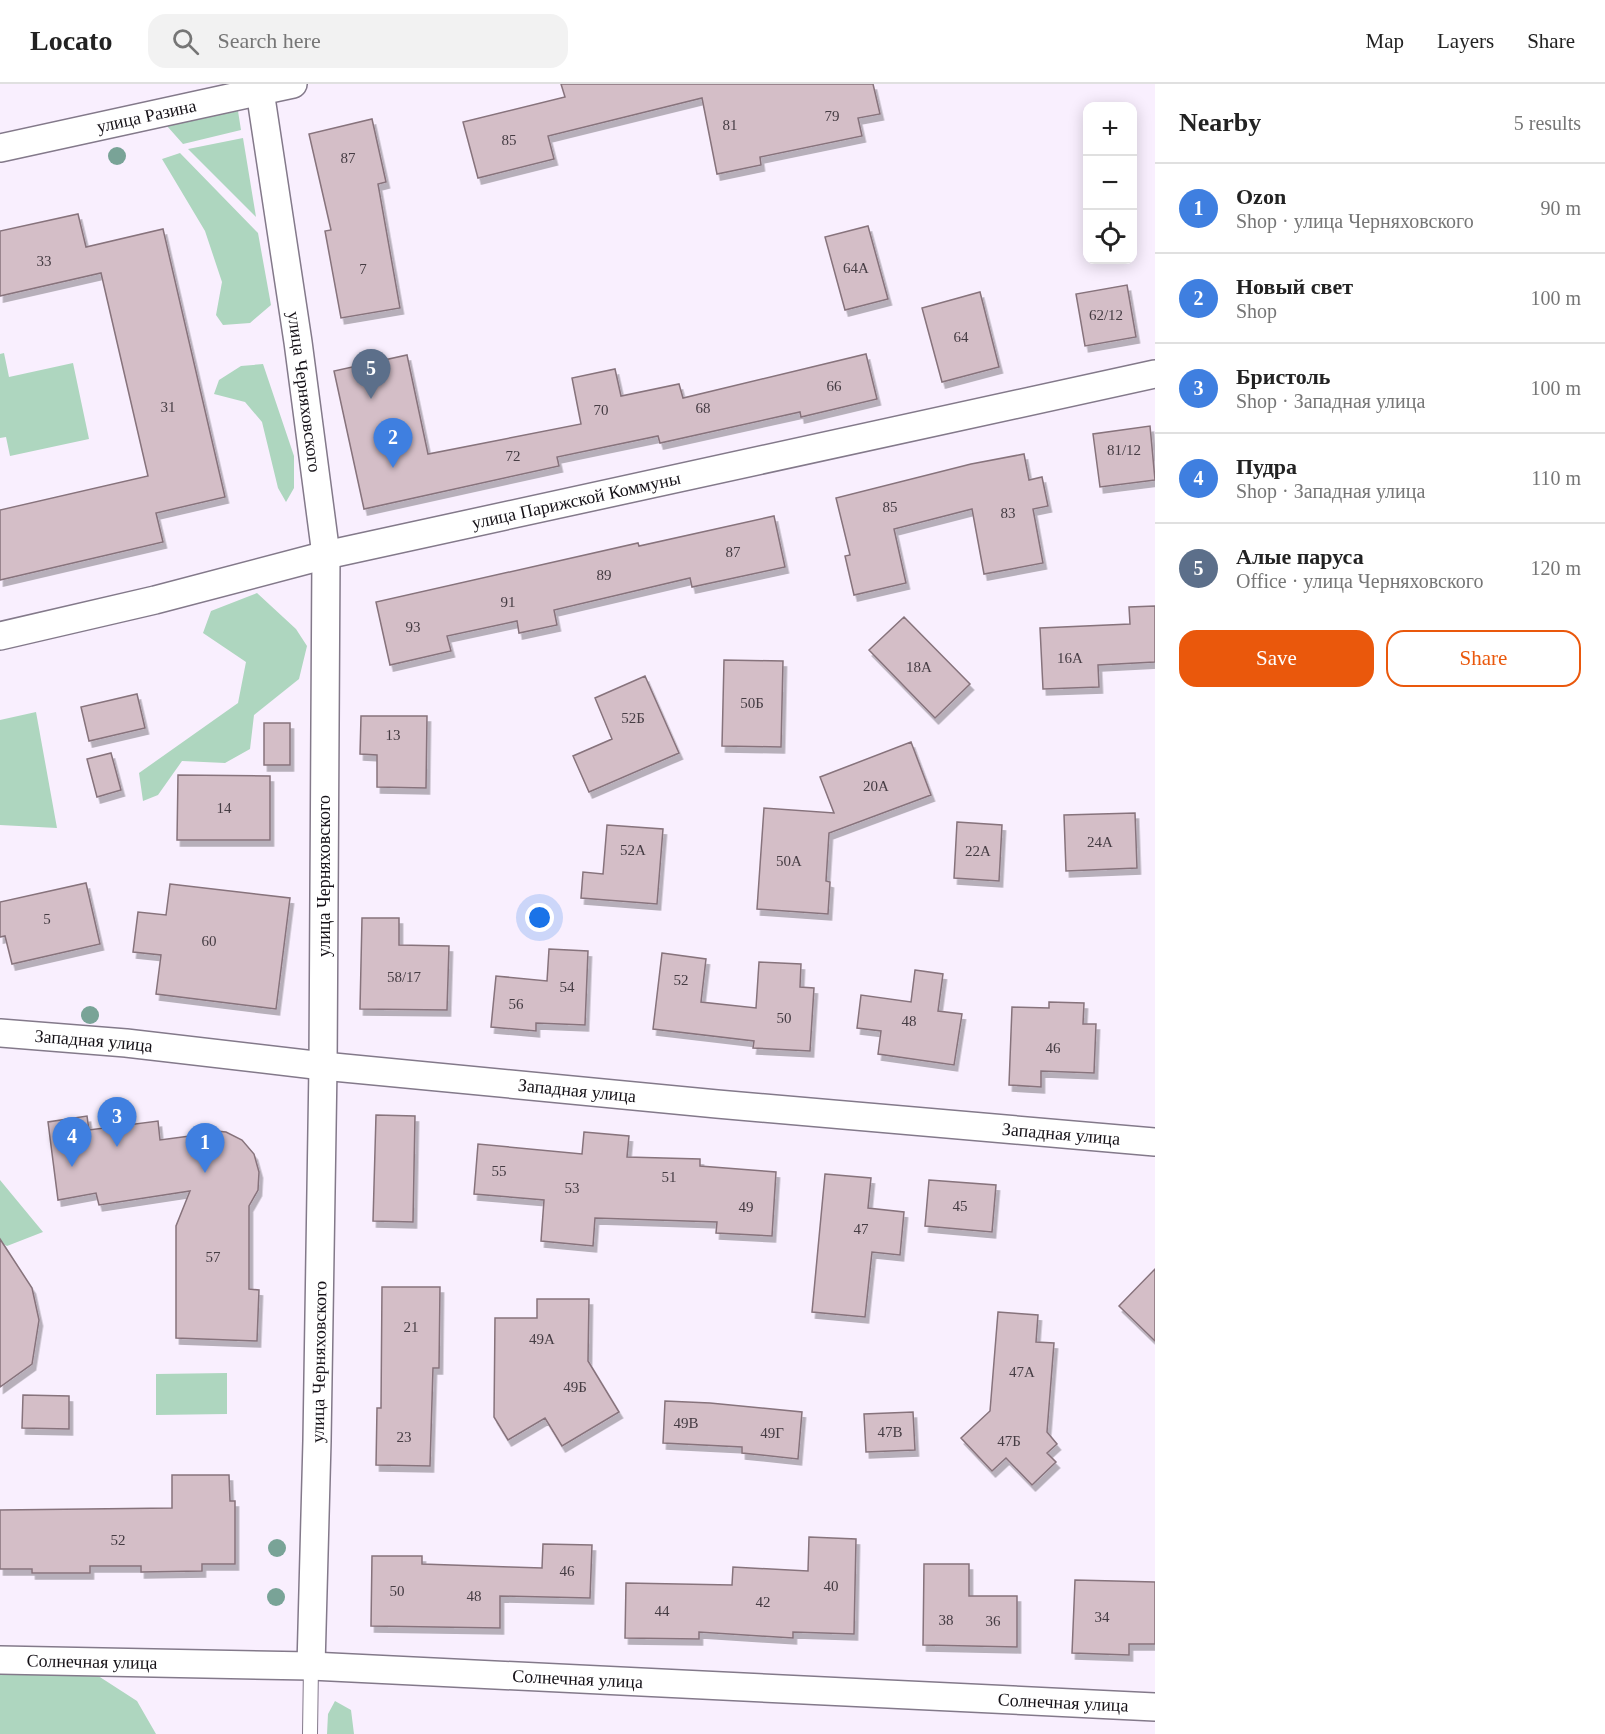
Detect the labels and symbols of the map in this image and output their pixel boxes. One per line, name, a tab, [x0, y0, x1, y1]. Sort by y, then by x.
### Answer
street label: улица Разина	[95, 95, 198, 137]
house number: 79	[825, 108, 840, 124]
house number: 81	[723, 117, 738, 133]
house number: 85	[502, 132, 517, 148]
house number: 87	[341, 150, 356, 166]
house number: 33	[37, 253, 52, 269]
house number: 64А	[843, 260, 869, 276]
house number: 7	[359, 261, 367, 277]
house number: 62/12	[1089, 307, 1123, 323]
street label: улица Черняховского	[283, 310, 325, 473]
house number: 64	[954, 329, 969, 345]
pin: 5	[352, 350, 391, 399]
house number: 66	[827, 378, 842, 394]
house number: 31	[161, 399, 176, 415]
house number: 68	[696, 400, 711, 416]
house number: 70	[594, 402, 609, 418]
pin: 2	[374, 418, 412, 468]
house number: 81/12	[1107, 442, 1141, 458]
house number: 72	[506, 448, 521, 464]
street label: улица Парижской Коммуны	[470, 468, 682, 533]
house number: 85	[883, 499, 898, 515]
house number: 83	[1001, 505, 1016, 521]
house number: 87	[726, 544, 741, 560]
house number: 89	[597, 567, 612, 583]
house number: 91	[501, 594, 516, 610]
house number: 93	[406, 619, 421, 635]
house number: 16А	[1057, 650, 1083, 666]
house number: 18А	[906, 659, 932, 675]
house number: 50Б	[740, 695, 764, 711]
house number: 52Б	[621, 710, 645, 726]
house number: 13	[386, 727, 401, 743]
house number: 20А	[863, 778, 889, 794]
street label: улица Черняховского	[314, 795, 334, 957]
house number: 14	[217, 800, 232, 816]
house number: 24А	[1087, 834, 1113, 850]
house number: 52А	[620, 842, 646, 858]
house number: 22А	[965, 843, 991, 859]
house number: 50А	[776, 853, 802, 869]
your location	[525, 903, 554, 932]
house number: 5	[43, 911, 51, 927]
house number: 60	[202, 933, 217, 949]
house number: 58/17	[387, 969, 422, 985]
house number: 52	[674, 972, 689, 988]
house number: 54	[560, 979, 575, 995]
house number: 56	[509, 996, 524, 1012]
house number: 50	[777, 1010, 792, 1026]
house number: 48	[902, 1013, 917, 1029]
street label: Западная улица	[34, 1026, 154, 1056]
house number: 46	[1046, 1040, 1061, 1056]
street label: Западная улица	[517, 1075, 637, 1106]
pin: 3	[98, 1098, 136, 1147]
pin: 4	[52, 1118, 92, 1167]
street label: Западная улица	[1001, 1119, 1121, 1149]
pin: 1	[186, 1124, 224, 1173]
house number: 55	[492, 1163, 507, 1179]
house number: 51	[662, 1169, 677, 1185]
house number: 53	[565, 1180, 580, 1196]
house number: 45	[953, 1198, 968, 1214]
house number: 49	[739, 1199, 754, 1215]
house number: 47	[854, 1221, 869, 1237]
house number: 57	[206, 1249, 221, 1265]
street label: улица Черняховского	[308, 1281, 330, 1443]
house number: 21	[404, 1319, 419, 1335]
house number: 49А	[529, 1331, 555, 1347]
house number: 47А	[1009, 1364, 1035, 1380]
house number: 49Б	[563, 1379, 587, 1395]
house number: 49В	[673, 1415, 699, 1431]
house number: 47В	[877, 1424, 903, 1440]
house number: 49Г	[760, 1425, 784, 1441]
house number: 23	[397, 1429, 412, 1445]
house number: 47Б	[997, 1433, 1021, 1449]
house number: 52	[111, 1532, 126, 1548]
house number: 46	[560, 1563, 575, 1579]
house number: 40	[824, 1578, 839, 1594]
house number: 50	[390, 1583, 405, 1599]
house number: 48	[467, 1588, 482, 1604]
house number: 42	[756, 1594, 771, 1610]
house number: 44	[655, 1603, 670, 1619]
house number: 34	[1095, 1609, 1110, 1625]
house number: 38	[939, 1612, 954, 1628]
house number: 36	[986, 1613, 1001, 1629]
street label: Солнечная улица	[26, 1651, 158, 1673]
street label: Солнечная улица	[512, 1666, 643, 1692]
street label: Солнечная улица	[997, 1689, 1129, 1716]

